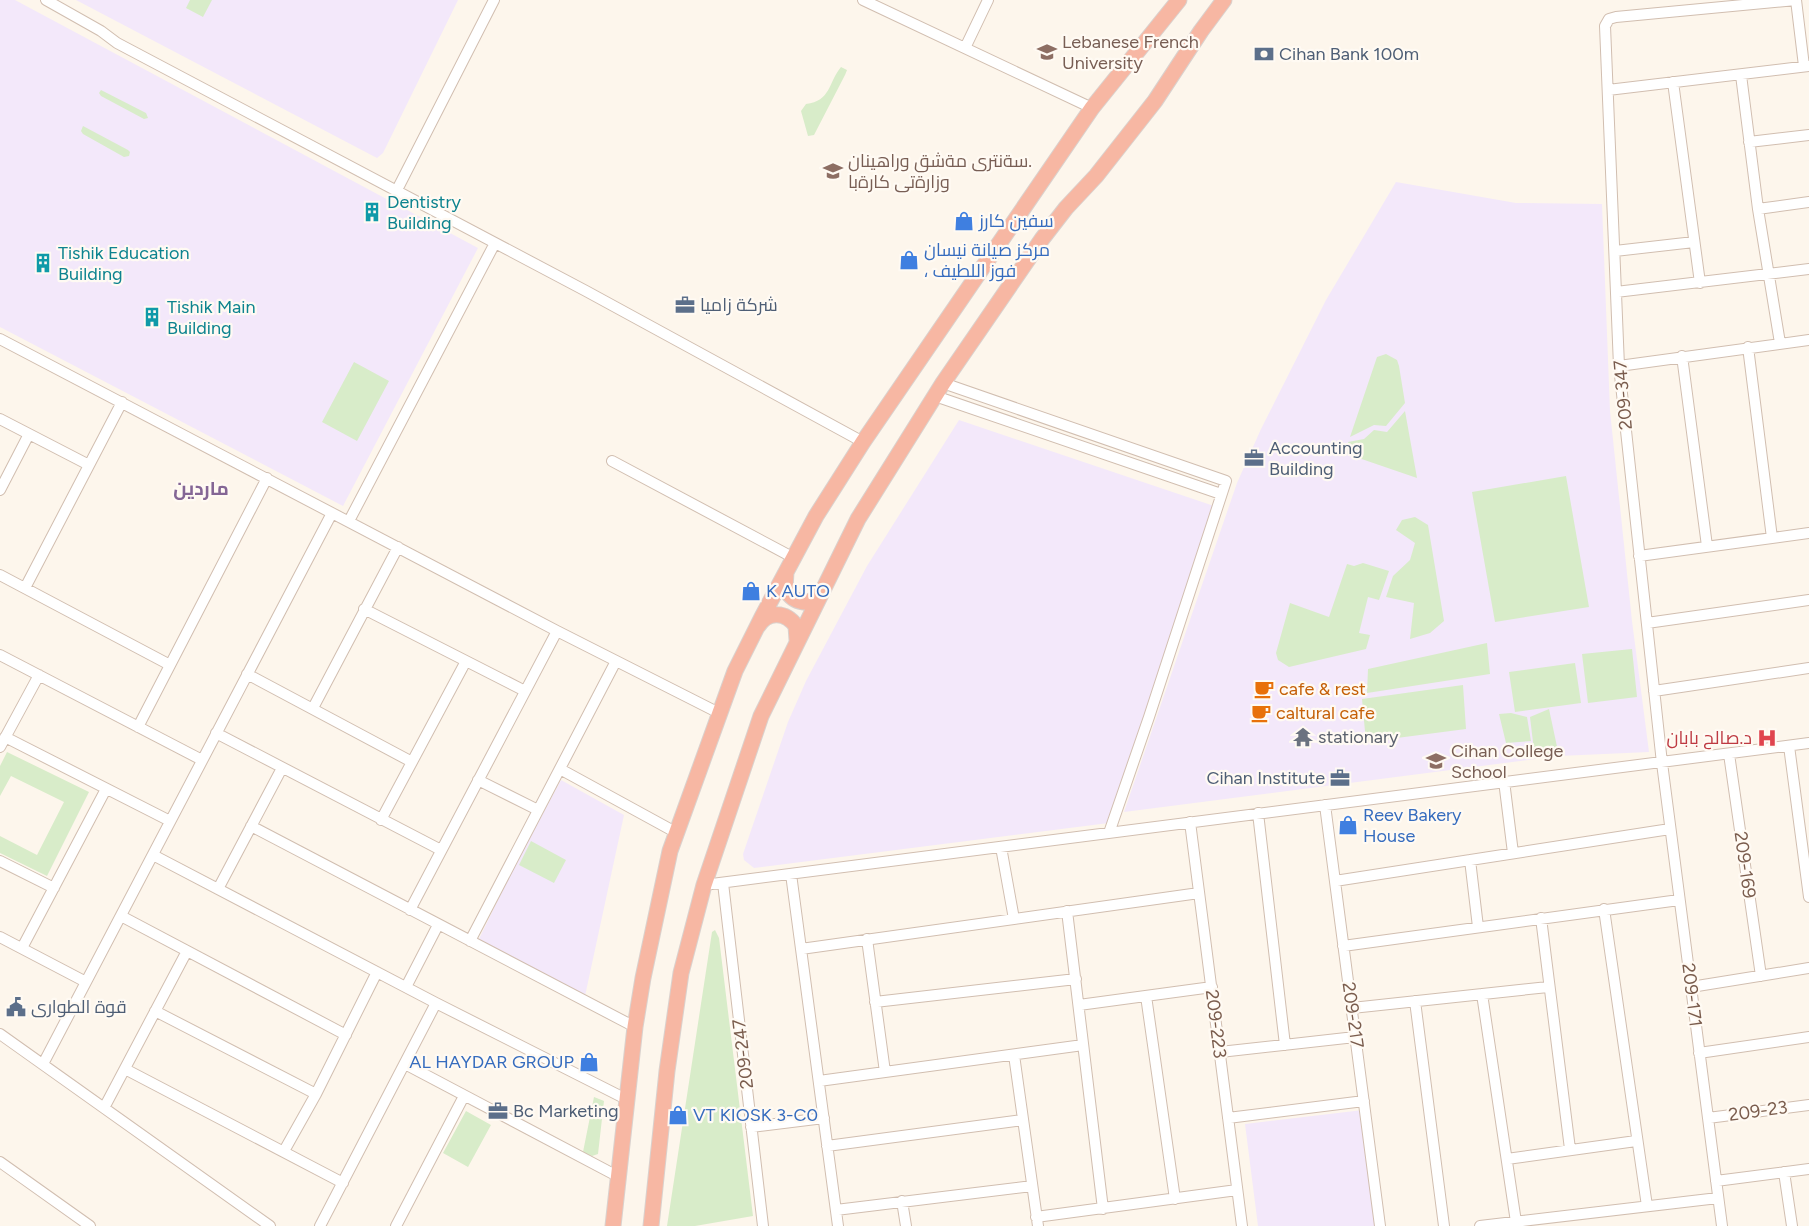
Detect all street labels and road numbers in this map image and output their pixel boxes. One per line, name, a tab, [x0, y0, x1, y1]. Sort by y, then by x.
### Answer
street label: 209-347	[1609, 359, 1637, 431]
street label: 209-169	[1729, 830, 1761, 900]
street label: 209-171	[1677, 962, 1707, 1028]
street label: 209-217	[1337, 981, 1369, 1050]
street label: 209-223	[1201, 988, 1231, 1060]
street label: 209-247	[728, 1017, 758, 1090]
street label: 209-23	[1727, 1096, 1789, 1126]

